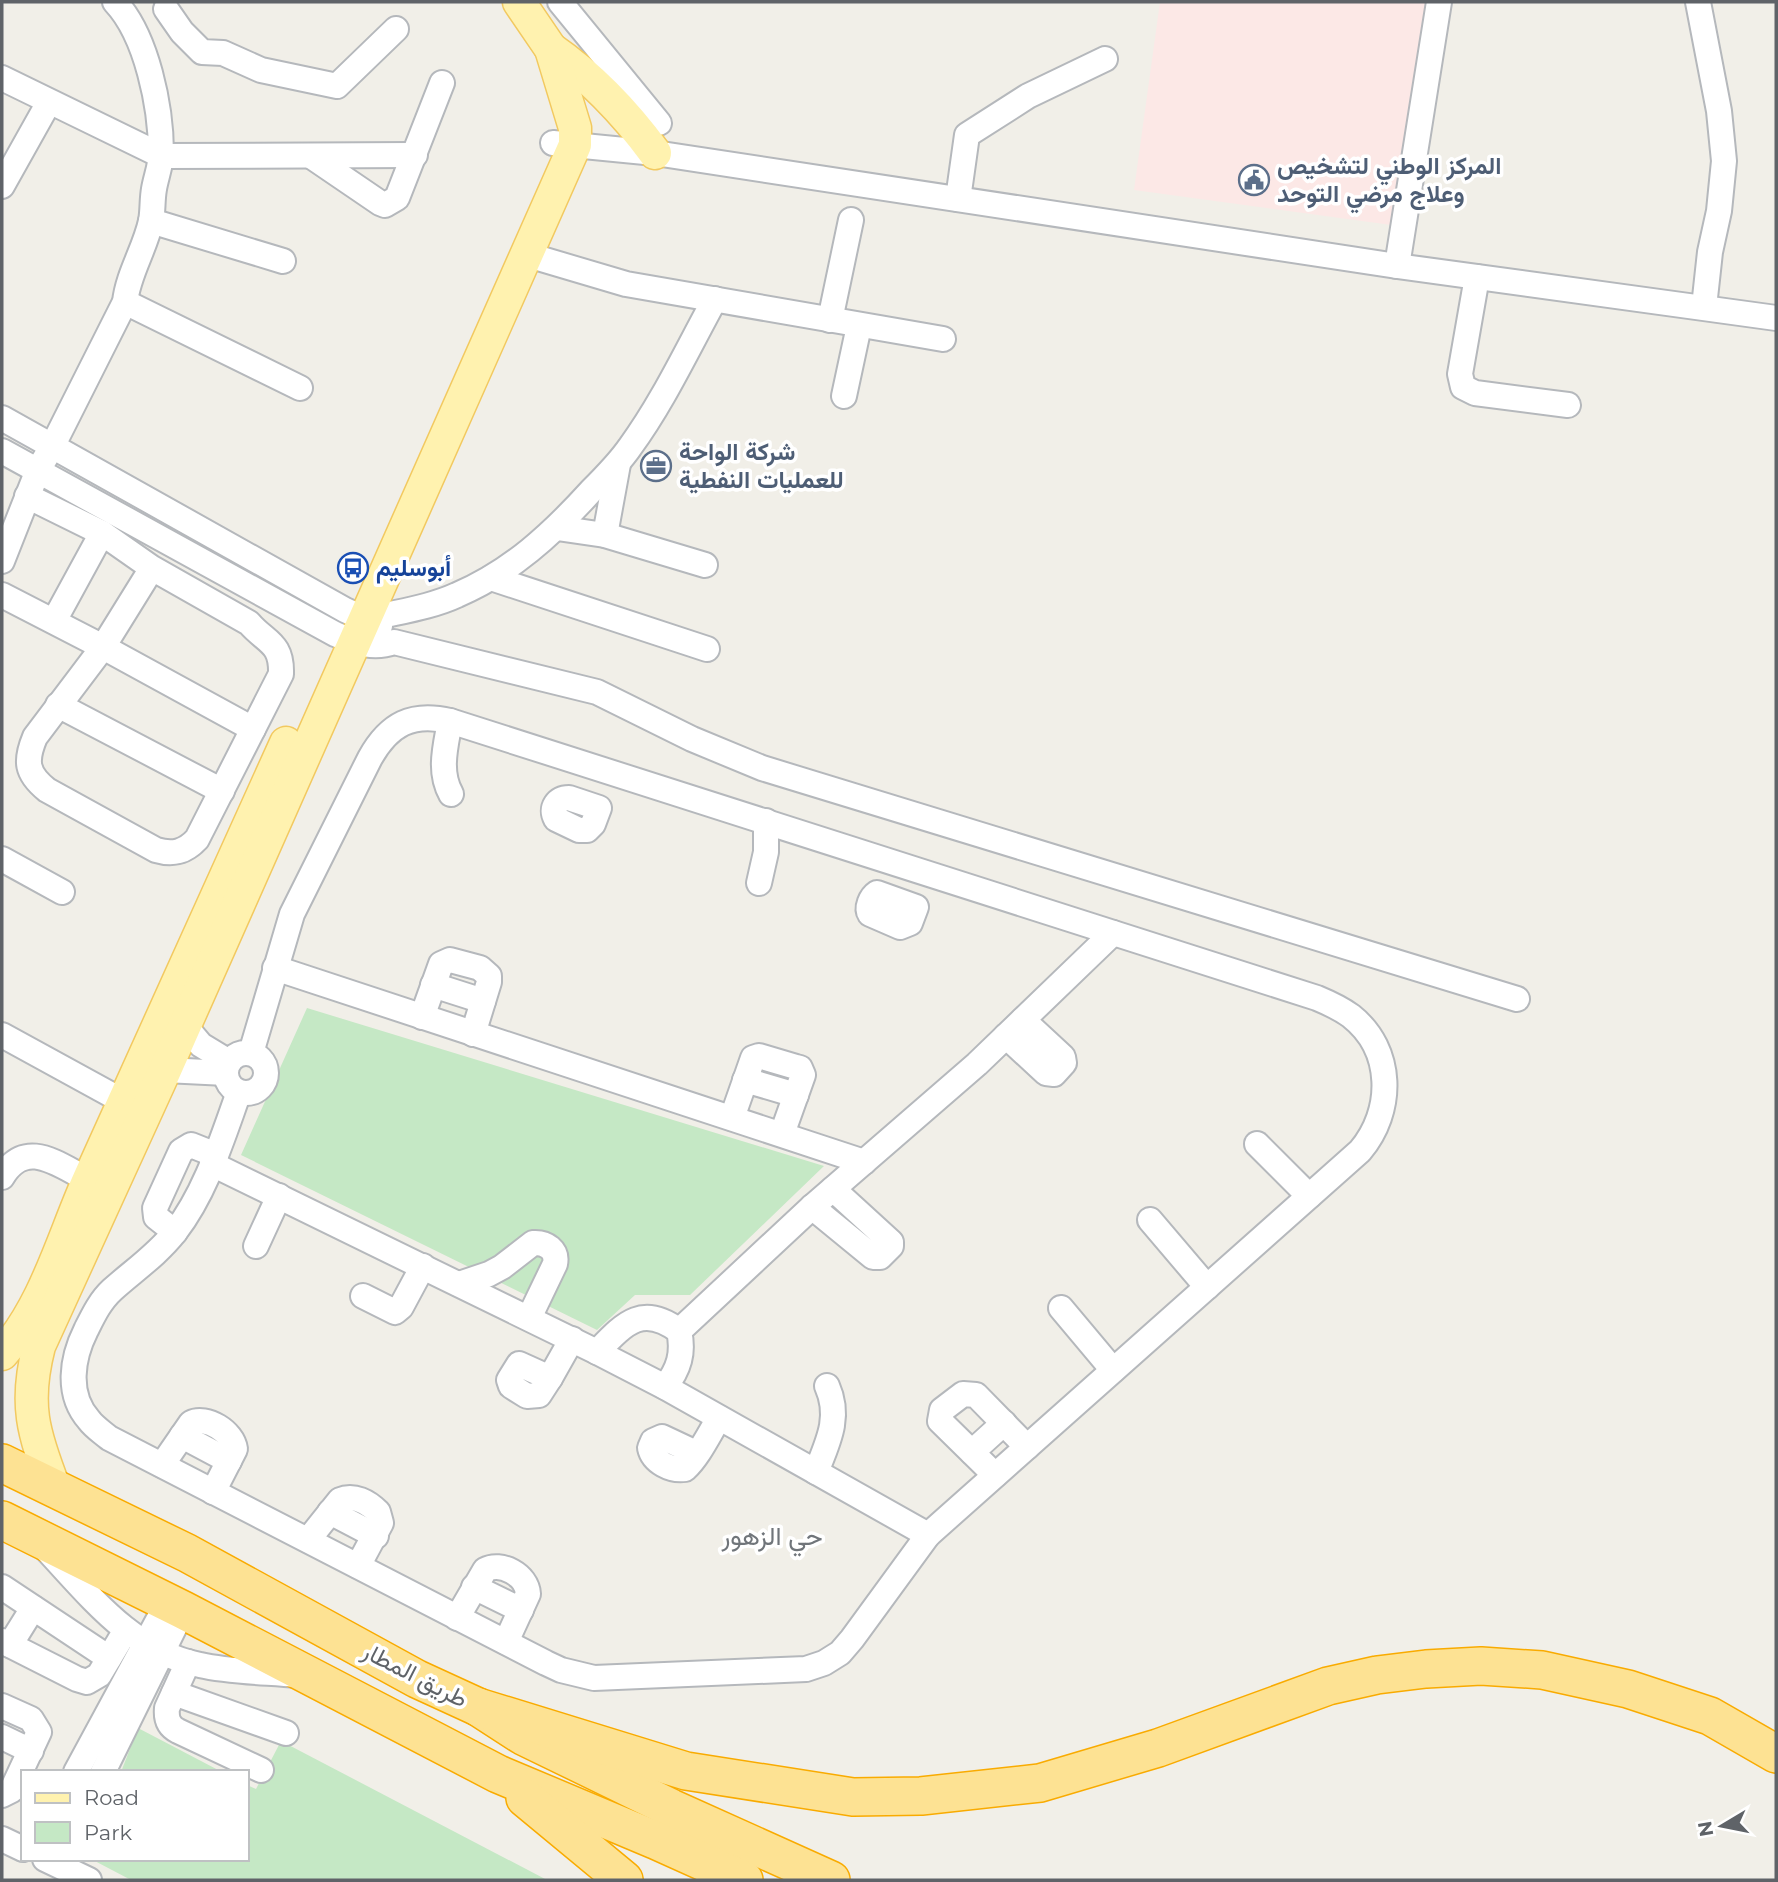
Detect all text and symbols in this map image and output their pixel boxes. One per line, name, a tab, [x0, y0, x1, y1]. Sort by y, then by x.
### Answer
place label: المركز الوطني لتشخيص وعلاج مرضي التوحد	[1277, 151, 1501, 214]
public building icon: المركز الوطني لتشخيص وعلاج مرضي التوحد	[1237, 163, 1271, 197]
place label: شركة الواحة للعمليات النفطية	[679, 437, 844, 494]
office icon: شركة الواحة للعمليات النفطية	[639, 449, 673, 483]
bus stop icon: أبوسليم	[336, 551, 370, 585]
place label: أبوسليم	[376, 553, 451, 584]
district label: حي الزهور	[720, 1520, 823, 1557]
street label: طريق المطار	[356, 1635, 473, 1714]
legend	[21, 1770, 248, 1861]
text: Road	[84, 1785, 139, 1810]
north arrow	[1687, 1791, 1757, 1861]
text: N	[1693, 1819, 1718, 1838]
text: Park	[84, 1820, 132, 1845]

